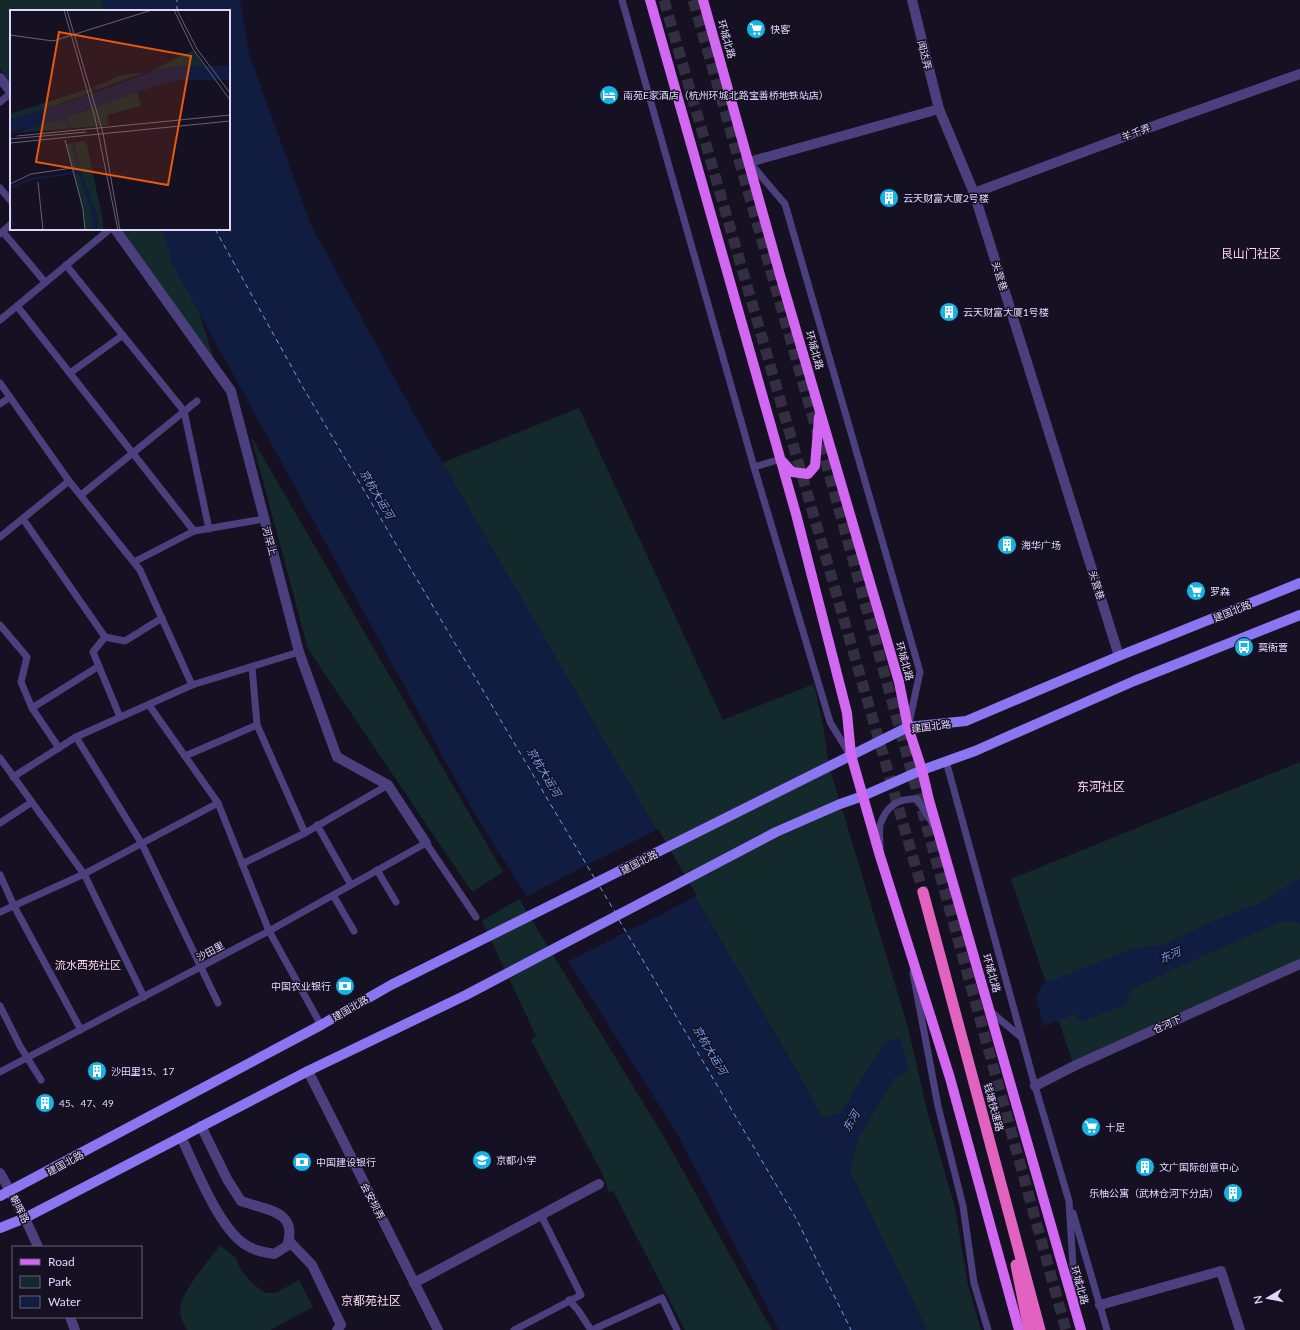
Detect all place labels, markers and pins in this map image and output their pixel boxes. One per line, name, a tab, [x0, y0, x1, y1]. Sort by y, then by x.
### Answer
supermarket icon: 快客	[745, 18, 767, 40]
place label: 快客	[770, 23, 791, 35]
hotel icon: 南苑E家酒店（杭州环城北路宝善桥地铁站店）	[598, 84, 620, 106]
place label: 南苑E家酒店（杭州环城北路宝善桥地铁站店）	[623, 89, 829, 101]
building icon: 云天财富大厦2号楼	[878, 187, 900, 209]
place label: 云天财富大厦2号楼	[903, 192, 989, 204]
building icon: 云天财富大厦1号楼	[938, 301, 960, 323]
place label: 云天财富大厦1号楼	[963, 306, 1049, 318]
building icon: 海华广场	[996, 534, 1018, 556]
place label: 海华广场	[1021, 539, 1061, 551]
supermarket icon: 罗森	[1185, 580, 1207, 602]
place label: 罗森	[1210, 585, 1230, 597]
bus stop icon: 莫衙营	[1233, 636, 1255, 658]
place label: 莫衙营	[1258, 641, 1288, 653]
bank icon: 中国农业银行	[334, 975, 356, 997]
place label: 中国农业银行	[271, 980, 331, 992]
building icon: 沙田里15、17	[86, 1060, 108, 1082]
place label: 沙田里15、17	[111, 1065, 174, 1077]
building icon: 45、47、49	[34, 1092, 56, 1114]
place label: 45、47、49	[59, 1097, 114, 1109]
supermarket icon: 十足	[1080, 1116, 1102, 1138]
place label: 十足	[1105, 1121, 1125, 1133]
school or university icon: 京都小学	[471, 1149, 493, 1171]
bank icon: 中国建设银行	[291, 1151, 313, 1173]
place label: 京都小学	[496, 1154, 536, 1166]
place label: 中国建设银行	[316, 1156, 376, 1168]
building icon: 文广国际创意中心	[1134, 1156, 1156, 1178]
place label: 文广国际创意中心	[1159, 1161, 1239, 1173]
building icon: 乐柚公寓（武林仓河下分店）	[1222, 1182, 1244, 1204]
place label: 乐柚公寓（武林仓河下分店）	[1089, 1187, 1219, 1199]

